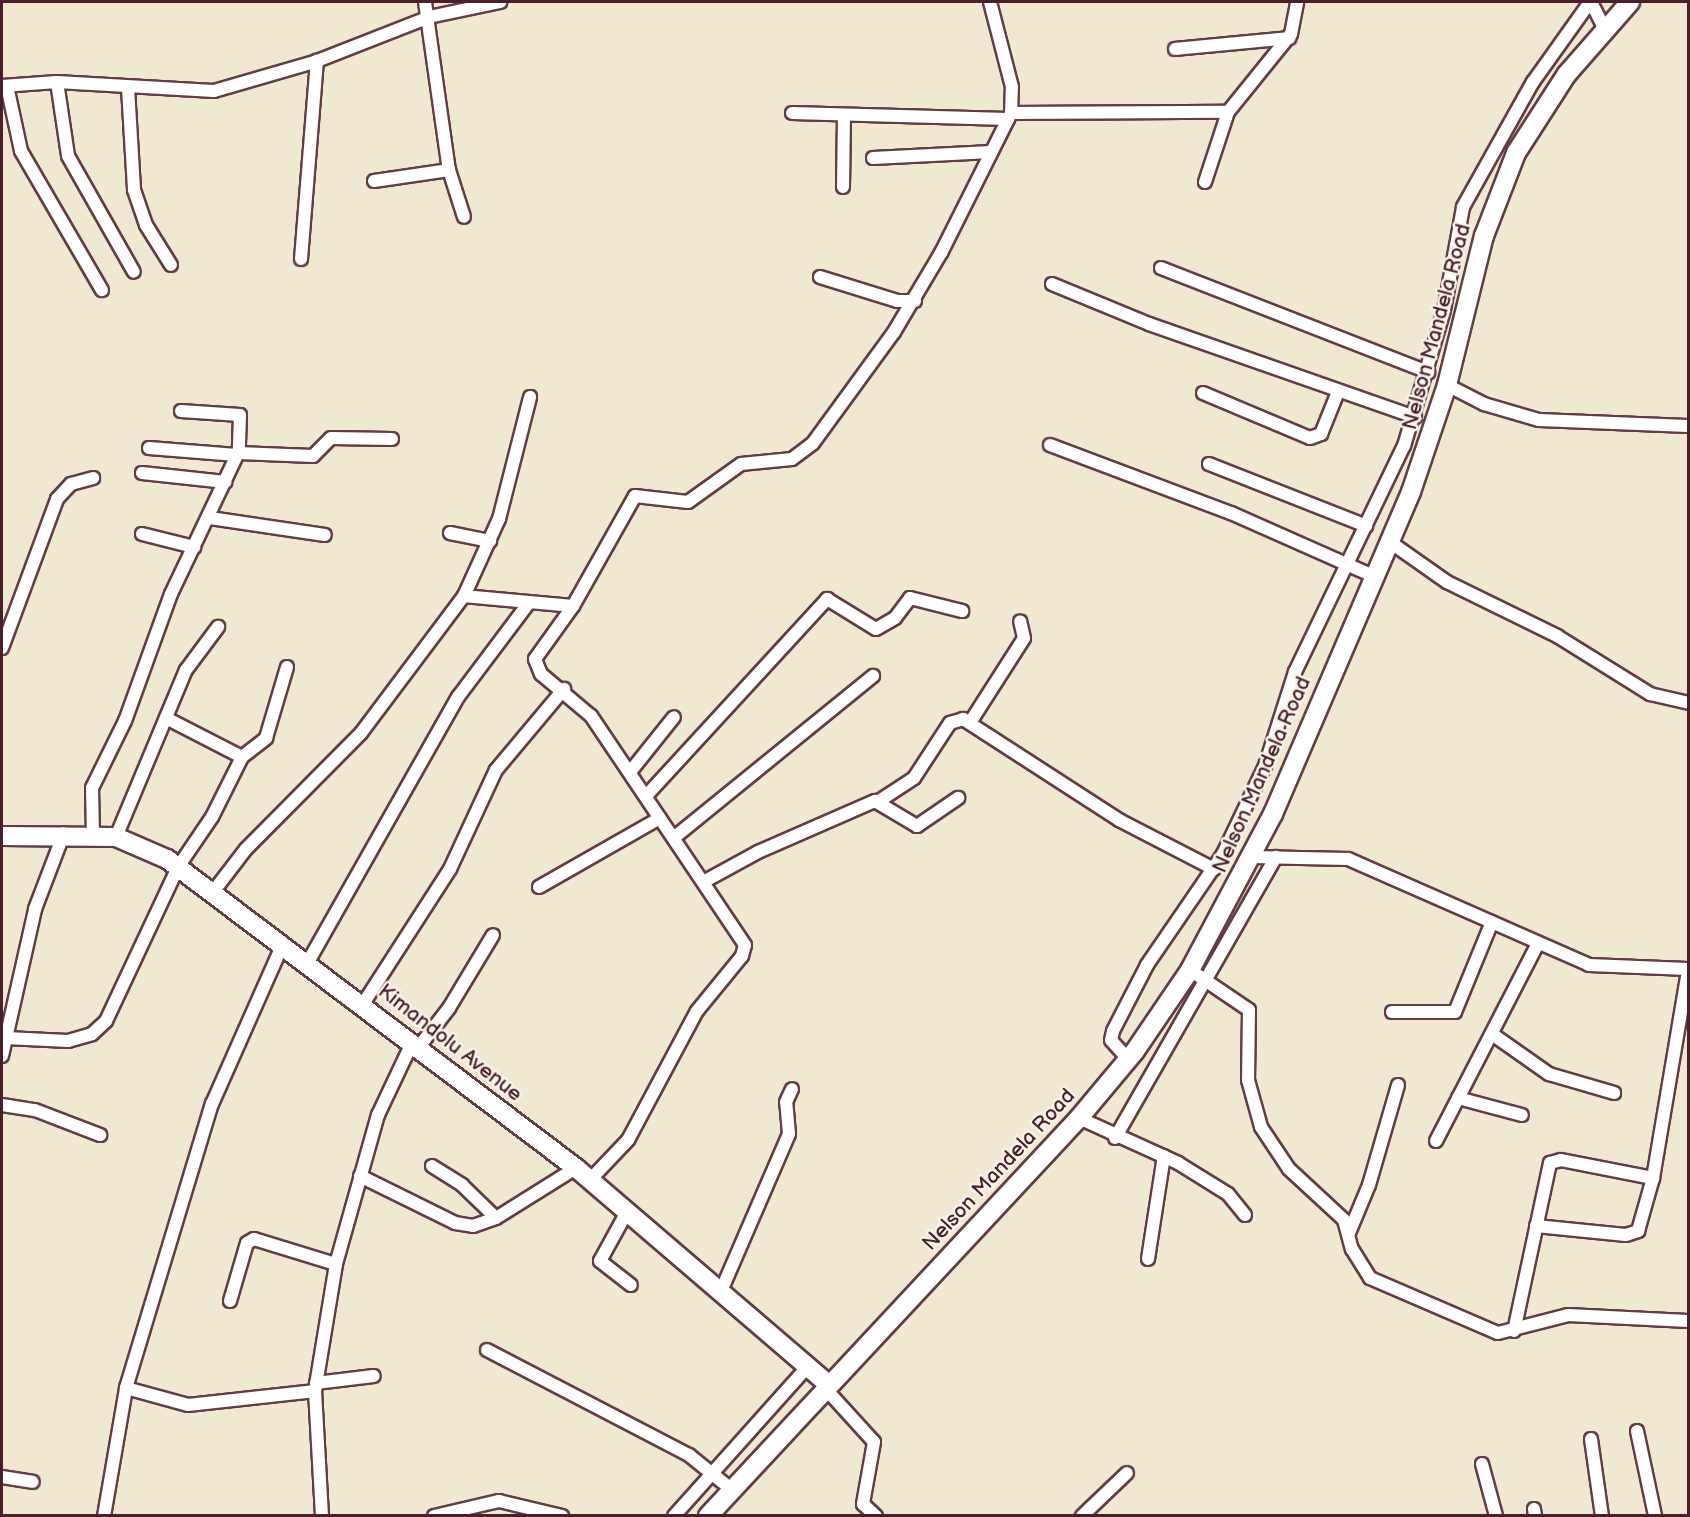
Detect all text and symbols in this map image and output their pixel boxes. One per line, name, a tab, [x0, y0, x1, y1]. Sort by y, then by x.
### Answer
street label: Nelson Mandela Road	[1397, 221, 1477, 433]
street label: Nelson Mandela Road	[1207, 673, 1317, 877]
street label: Kimandolu Avenue	[373, 979, 527, 1107]
street label: Nelson Mandela Road	[918, 1084, 1080, 1256]

